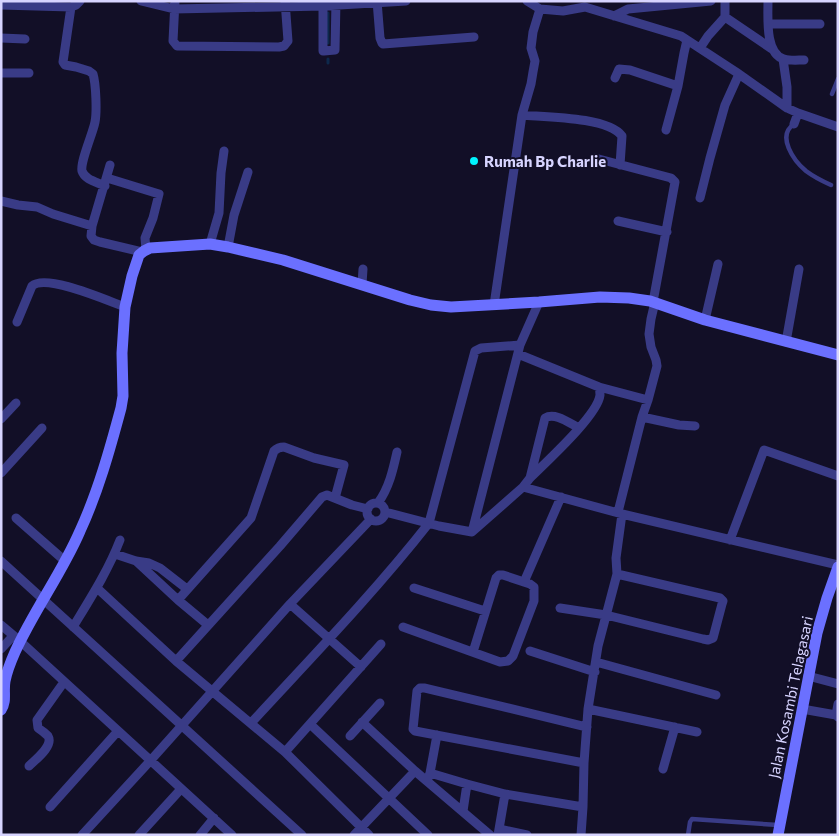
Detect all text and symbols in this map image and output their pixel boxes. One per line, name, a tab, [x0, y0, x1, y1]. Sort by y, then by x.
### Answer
place label: Rumah Bp Charlie	[484, 152, 606, 170]
marker: Rumah Bp Charlie	[468, 155, 480, 167]
street label: Jalan Kosambi Telagasari	[764, 614, 816, 780]

